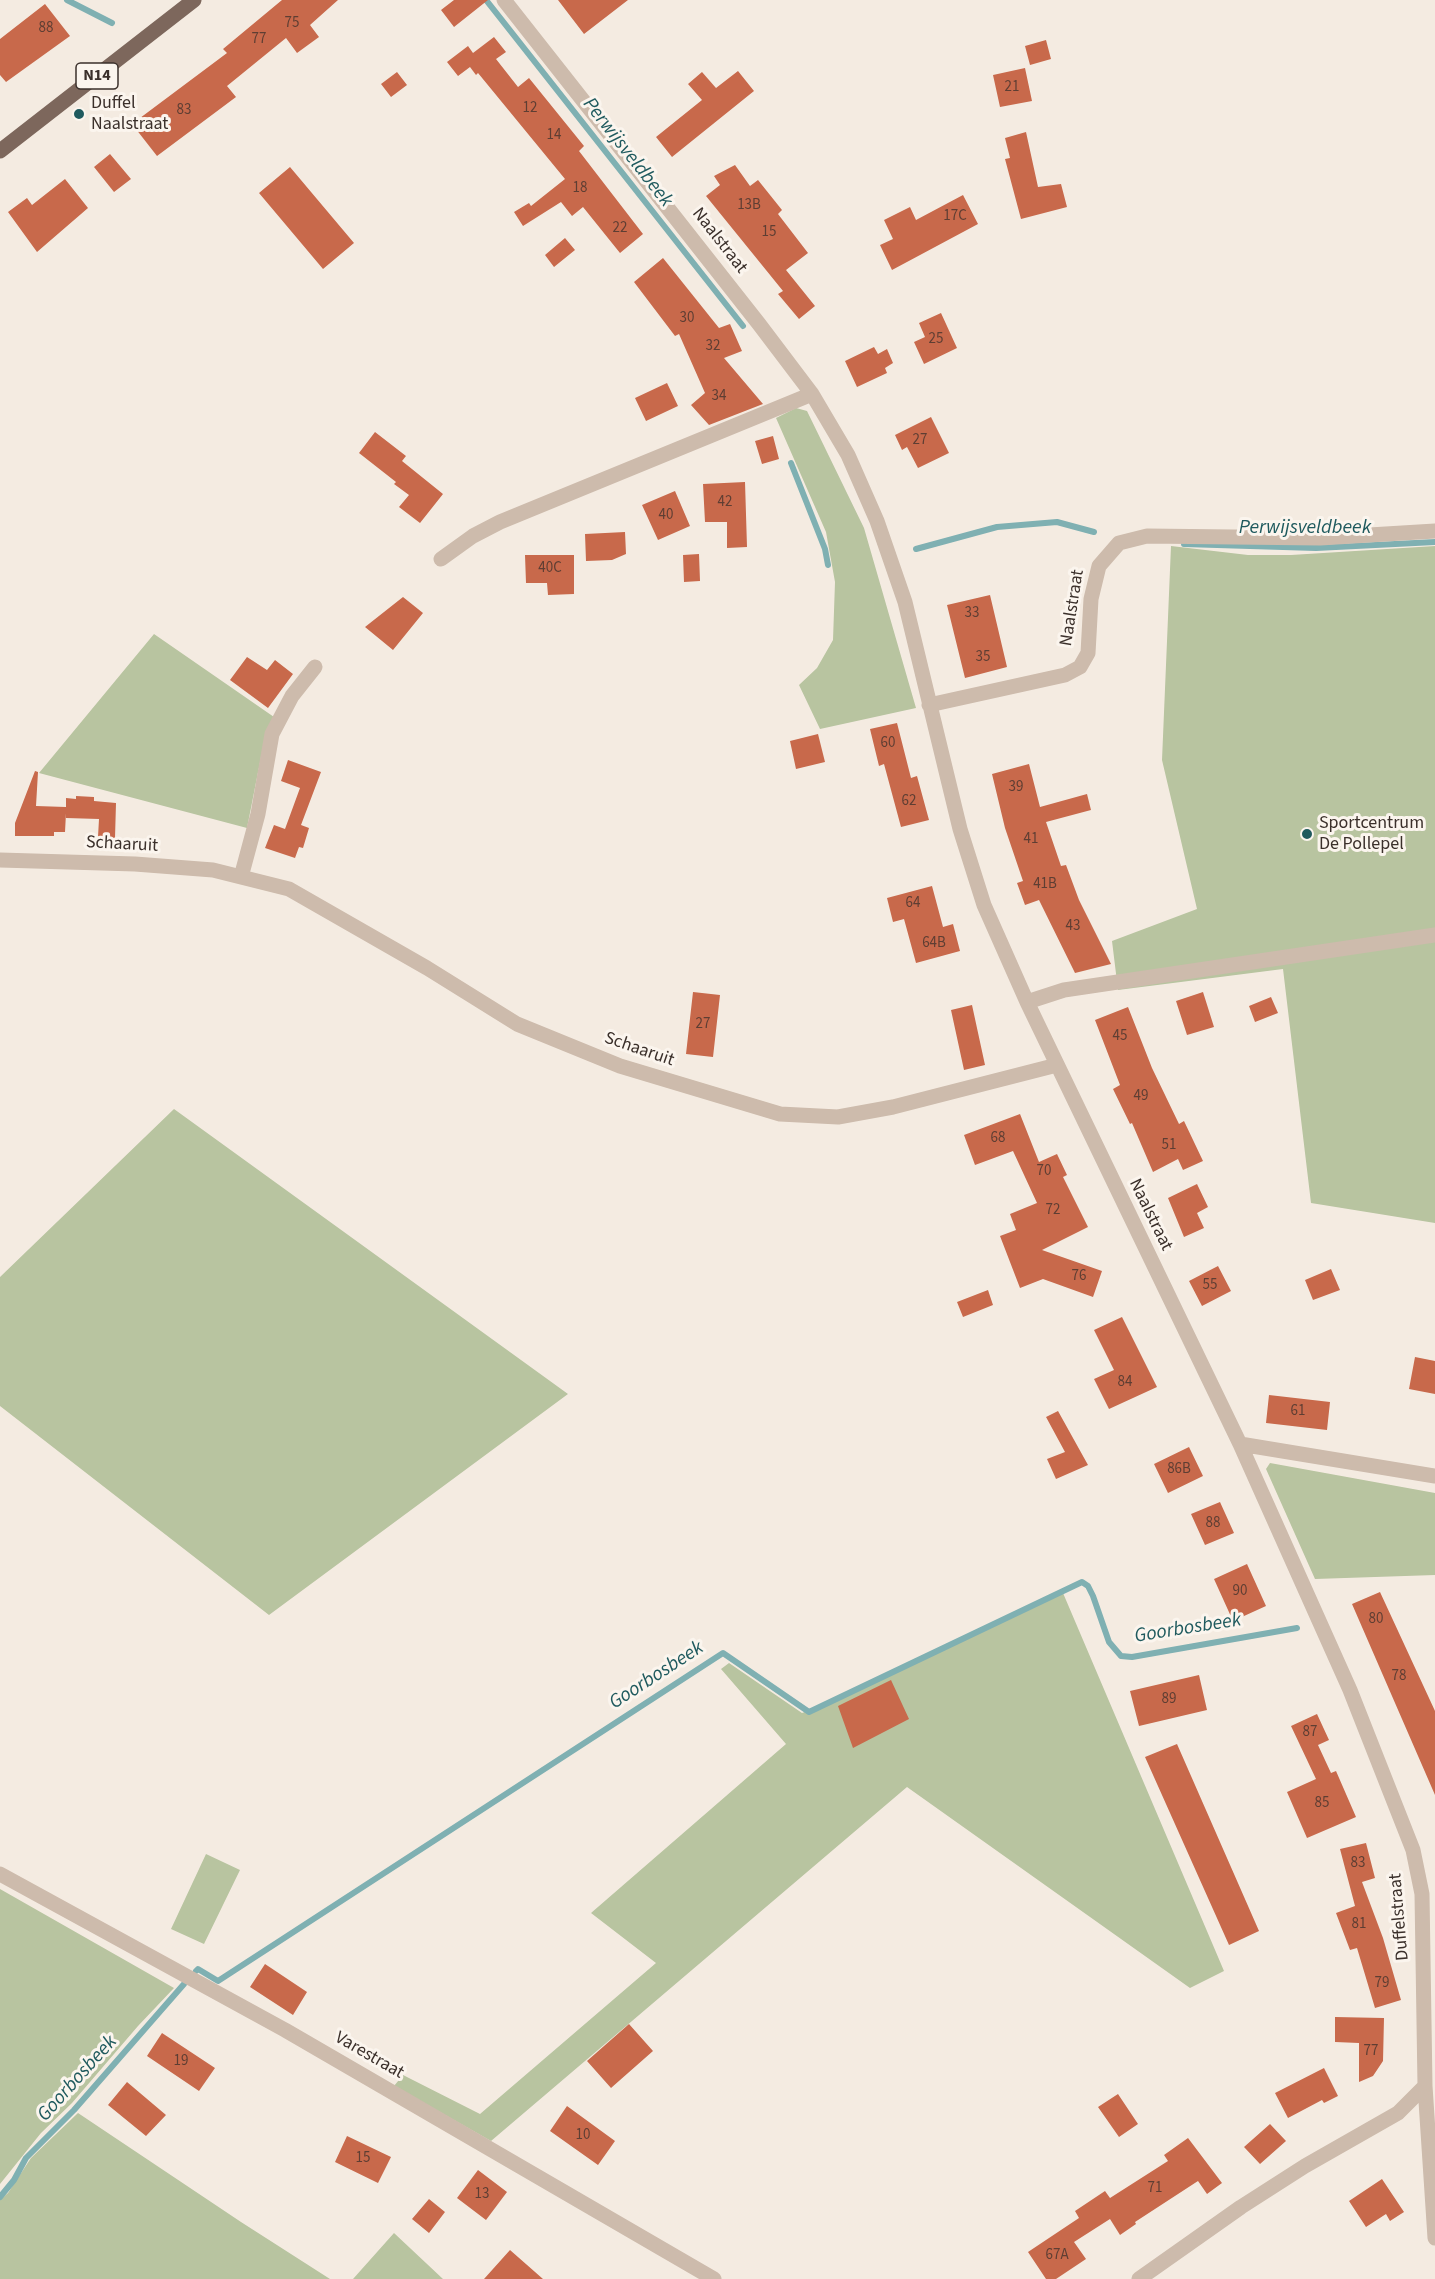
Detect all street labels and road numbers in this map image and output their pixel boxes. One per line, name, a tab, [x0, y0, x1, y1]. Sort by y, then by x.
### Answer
road number: N14	[76, 63, 118, 89]
street label: Naalstraat	[687, 204, 751, 278]
street label: Naalstraat	[1056, 568, 1090, 648]
street label: Schaaruit	[85, 832, 159, 858]
street label: Schaaruit	[601, 1028, 677, 1072]
street label: Naalstraat	[1123, 1175, 1177, 1255]
street label: Duffelstraat	[1385, 1872, 1415, 1962]
street label: Varestraat	[331, 2028, 407, 2084]

